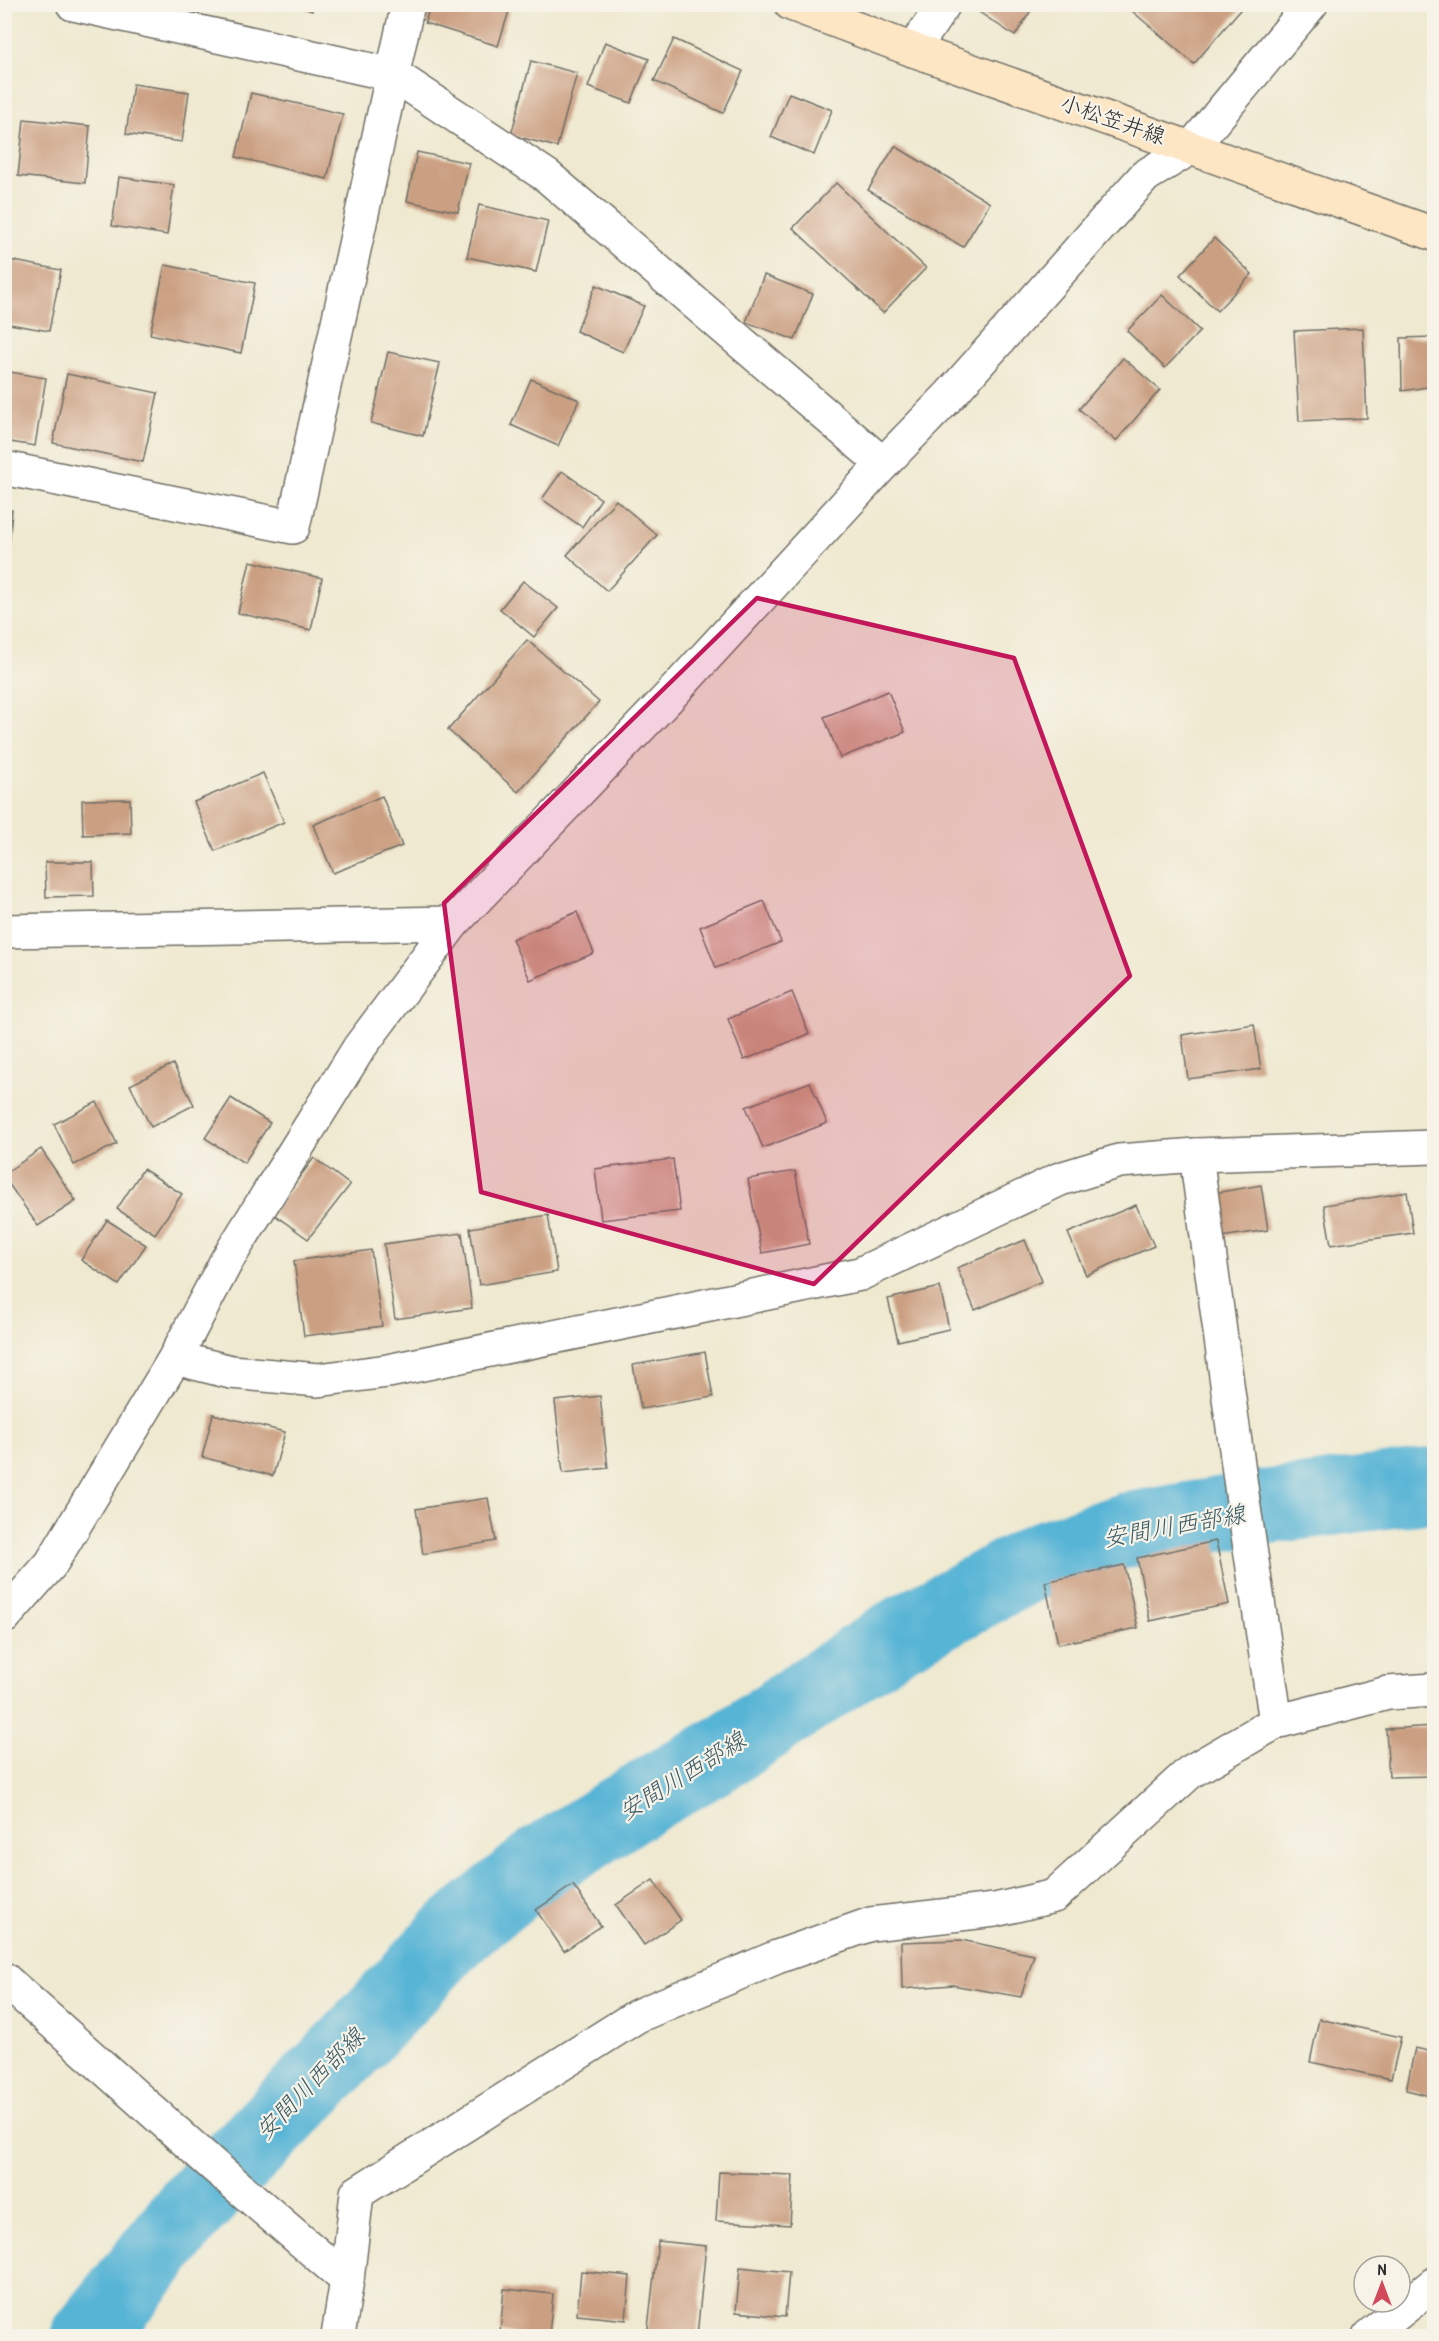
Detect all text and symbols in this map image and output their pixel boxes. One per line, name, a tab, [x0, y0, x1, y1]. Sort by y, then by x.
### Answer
street label: 小松笠井線	[1056, 87, 1170, 151]
water label: 安間川西部線	[1100, 1497, 1248, 1553]
water label: 安間川西部線	[612, 1723, 752, 1827]
water label: 安間川西部線	[248, 2020, 371, 2146]
north arrow	[1352, 2254, 1412, 2314]
text: N	[1378, 2258, 1387, 2280]

